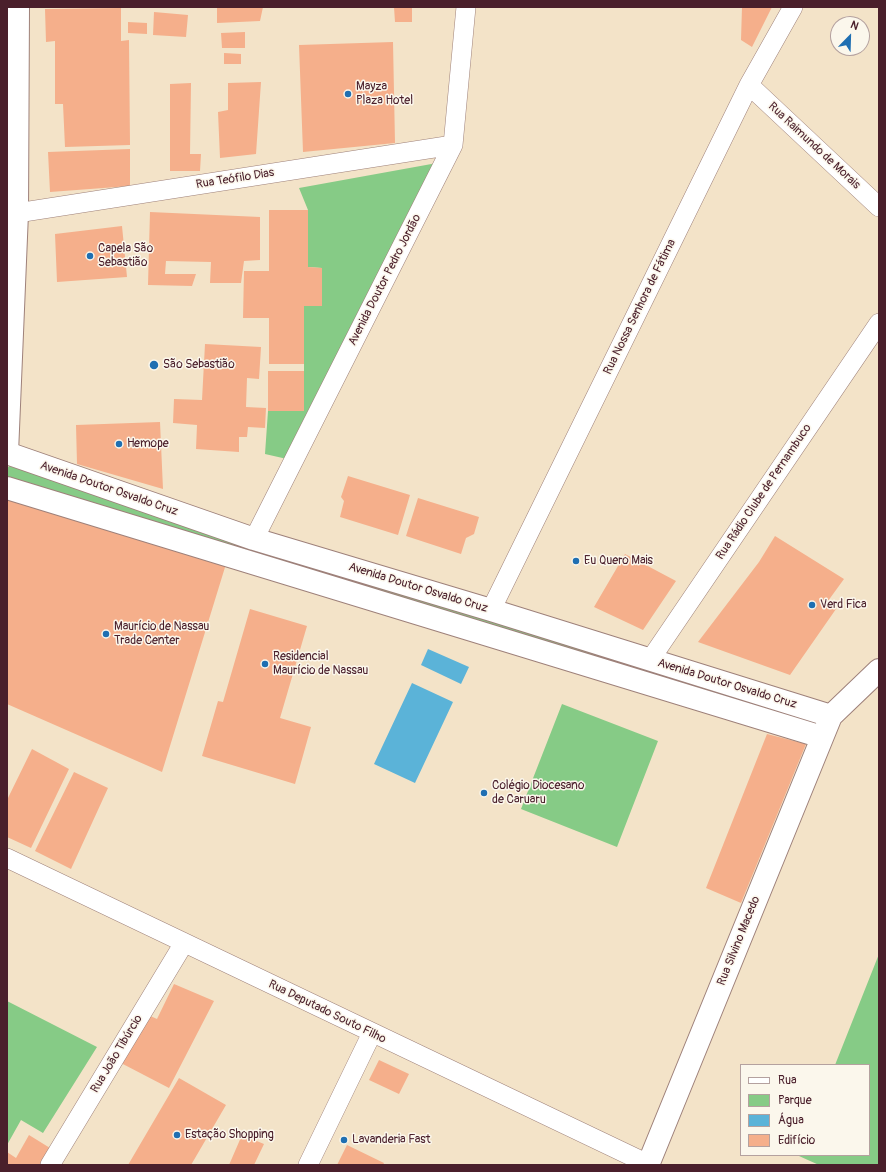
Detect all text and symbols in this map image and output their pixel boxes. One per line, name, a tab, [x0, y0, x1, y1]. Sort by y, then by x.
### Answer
north arrow	[830, 16, 870, 56]
text: N	[849, 18, 860, 33]
place label: Mayza Plaza Hotel	[356, 80, 413, 108]
marker: Mayza Plaza Hotel	[343, 89, 353, 99]
street label: Rua Raimundo de Morais	[765, 100, 863, 192]
street label: Rua Teófilo Dias	[195, 166, 275, 192]
street label: Avenida Doutor Pedro Jordão	[346, 212, 424, 348]
street label: Rua Nossa Senhora de Fátima	[601, 237, 679, 377]
place label: Capela São Sebastião	[98, 242, 153, 270]
marker: Capela São Sebastião	[85, 251, 95, 261]
place label: São Sebastião	[163, 358, 235, 372]
marker: São Sebastião	[148, 359, 160, 371]
street label: Rua Rádio Clube de Pernambuco	[713, 422, 815, 562]
place label: Hemope	[127, 437, 169, 451]
marker: Hemope	[114, 439, 124, 449]
street label: Avenida Doutor Osvaldo Cruz	[38, 459, 180, 519]
place label: Eu Quero Mais	[584, 554, 653, 568]
marker: Eu Quero Mais	[571, 556, 581, 566]
street label: Avenida Doutor Osvaldo Cruz	[347, 560, 489, 616]
place label: Verd Fica	[820, 598, 867, 612]
marker: Verd Fica	[807, 600, 817, 610]
place label: Maurício de Nassau Trade Center	[114, 620, 209, 648]
marker: Maurício de Nassau Trade Center	[101, 629, 111, 639]
place label: Residencial Maurício de Nassau	[273, 650, 368, 678]
street label: Avenida Doutor Osvaldo Cruz	[656, 656, 798, 712]
marker: Residencial Maurício de Nassau	[260, 659, 270, 669]
place label: Colégio Diocesano de Caruaru	[492, 779, 584, 807]
marker: Colégio Diocesano de Caruaru	[479, 788, 489, 798]
street label: Rua Silvino Macedo	[715, 894, 763, 988]
street label: Rua Deputado Souto Filho	[266, 977, 388, 1047]
street label: Rua João Tibúrcio	[88, 1012, 146, 1096]
legend	[740, 1064, 870, 1156]
text: Rua	[778, 1073, 797, 1088]
text: Parque	[778, 1093, 812, 1108]
text: Água	[778, 1113, 804, 1128]
place label: Estação Shopping	[185, 1128, 274, 1142]
marker: Estação Shopping	[172, 1130, 182, 1140]
place label: Lavanderia Fast	[352, 1133, 431, 1147]
text: Edifício	[778, 1133, 815, 1148]
marker: Lavanderia Fast	[339, 1135, 349, 1145]

